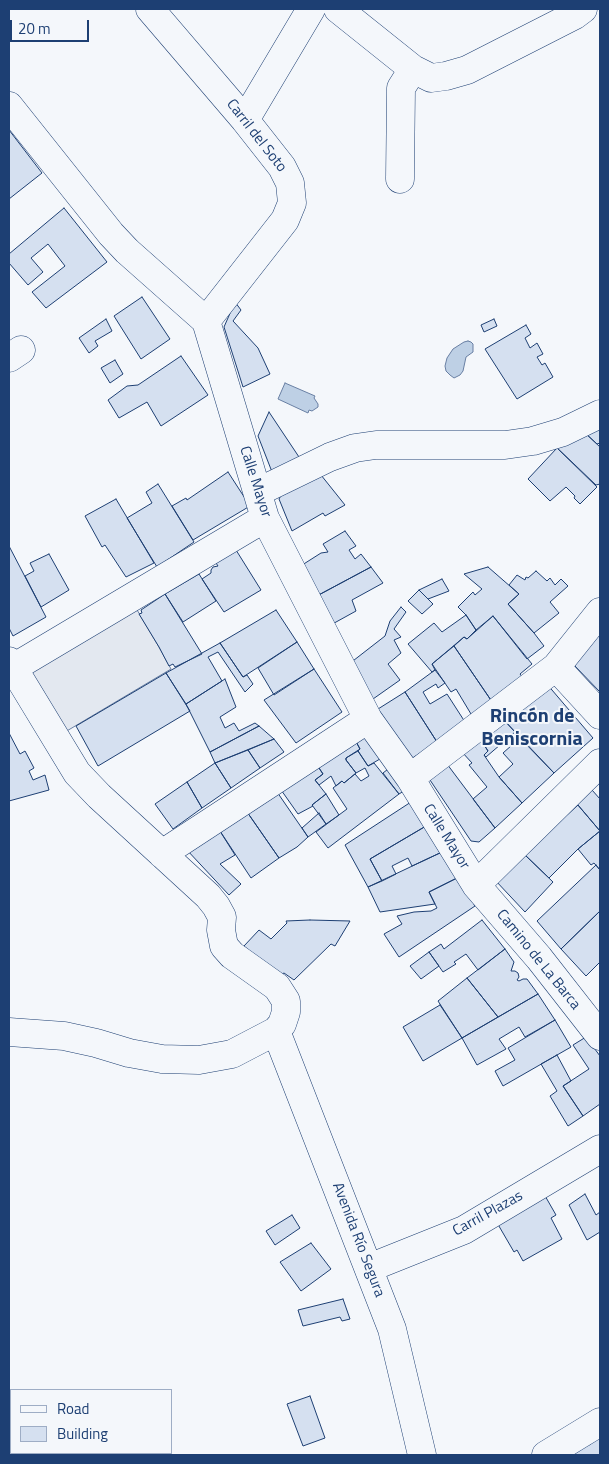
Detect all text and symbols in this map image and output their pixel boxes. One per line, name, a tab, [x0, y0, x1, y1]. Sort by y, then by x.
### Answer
scale bar	[12, 10, 91, 42]
text: 20 m	[18, 17, 51, 40]
street label: Carril del Soto	[222, 96, 290, 176]
street label: Calle Mayor	[235, 444, 275, 520]
district label: Rincón de Beniscornia	[481, 705, 583, 752]
street label: Calle Mayor	[419, 801, 473, 873]
street label: Camino de La Barca	[492, 906, 584, 1014]
street label: Avenida Río Segura	[328, 1180, 388, 1300]
street label: Carril Plazas	[450, 1187, 526, 1241]
legend	[10, 1389, 172, 1454]
text: Road	[57, 1397, 89, 1420]
text: Building	[57, 1422, 108, 1445]

